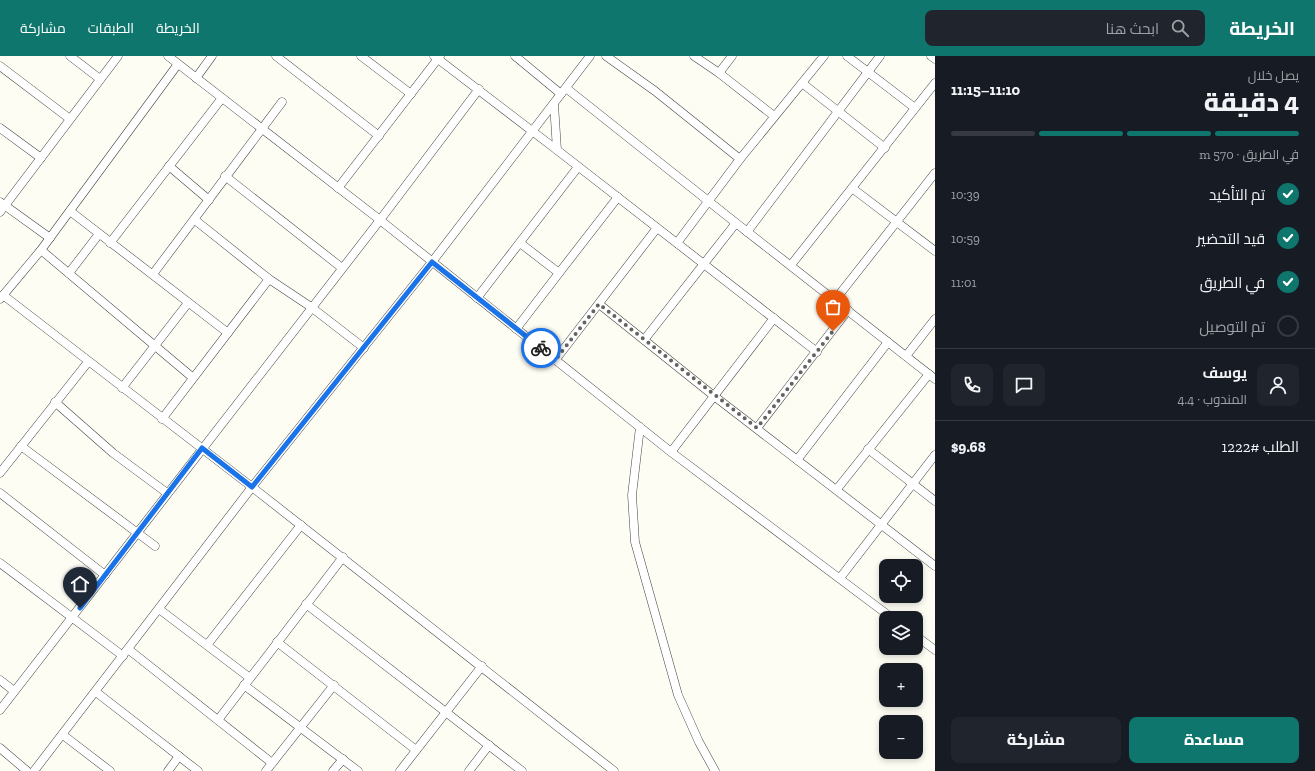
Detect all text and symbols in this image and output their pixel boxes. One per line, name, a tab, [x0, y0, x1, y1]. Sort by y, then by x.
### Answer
search box	[925, 10, 1205, 46]
icon: search	[1169, 17, 1191, 39]
text: الخريطة	[1229, 17, 1295, 40]
text: مشاركة	[20, 20, 66, 37]
text: الطبقات	[88, 20, 134, 37]
text: الخريطة	[156, 20, 200, 37]
text: ابحث هنا	[1106, 20, 1159, 38]
text: يصل خلال	[1248, 68, 1299, 83]
text: 11:10–11:15	[951, 81, 1020, 99]
text: 4 دقيقة	[1204, 86, 1299, 118]
text: في الطريق · 570 m	[1199, 147, 1299, 162]
icon: check	[1277, 183, 1299, 205]
text: تم التأكيد	[1209, 186, 1265, 204]
text: 10:39	[951, 187, 980, 202]
icon: check	[1277, 227, 1299, 249]
text: قيد التحضير	[1197, 230, 1265, 248]
text: 10:59	[951, 231, 980, 246]
icon: check	[1277, 271, 1299, 293]
text: في الطريق	[1200, 274, 1265, 292]
text: 11:01	[951, 275, 976, 290]
pin	[816, 290, 850, 331]
icon: bag	[822, 296, 844, 318]
text: تم التوصيل	[1199, 318, 1265, 336]
courier	[521, 328, 561, 368]
icon: bike	[530, 337, 552, 359]
button: phone	[951, 364, 993, 406]
button: chat	[1003, 364, 1045, 406]
text: يوسف	[1202, 364, 1247, 382]
button: person	[1257, 364, 1299, 406]
text: المندوب · 4.4	[1178, 392, 1247, 407]
text: $9.68	[951, 438, 986, 456]
text: الطلب #1222	[1222, 438, 1299, 456]
map controls	[879, 559, 923, 759]
button: locate	[879, 559, 923, 603]
pin	[63, 567, 97, 608]
icon: home	[69, 573, 91, 595]
button: layers	[879, 611, 923, 655]
button: +	[879, 663, 923, 707]
button: −	[879, 715, 923, 759]
button: مشاركة	[951, 717, 1121, 763]
button: مساعدة	[1129, 717, 1299, 763]

